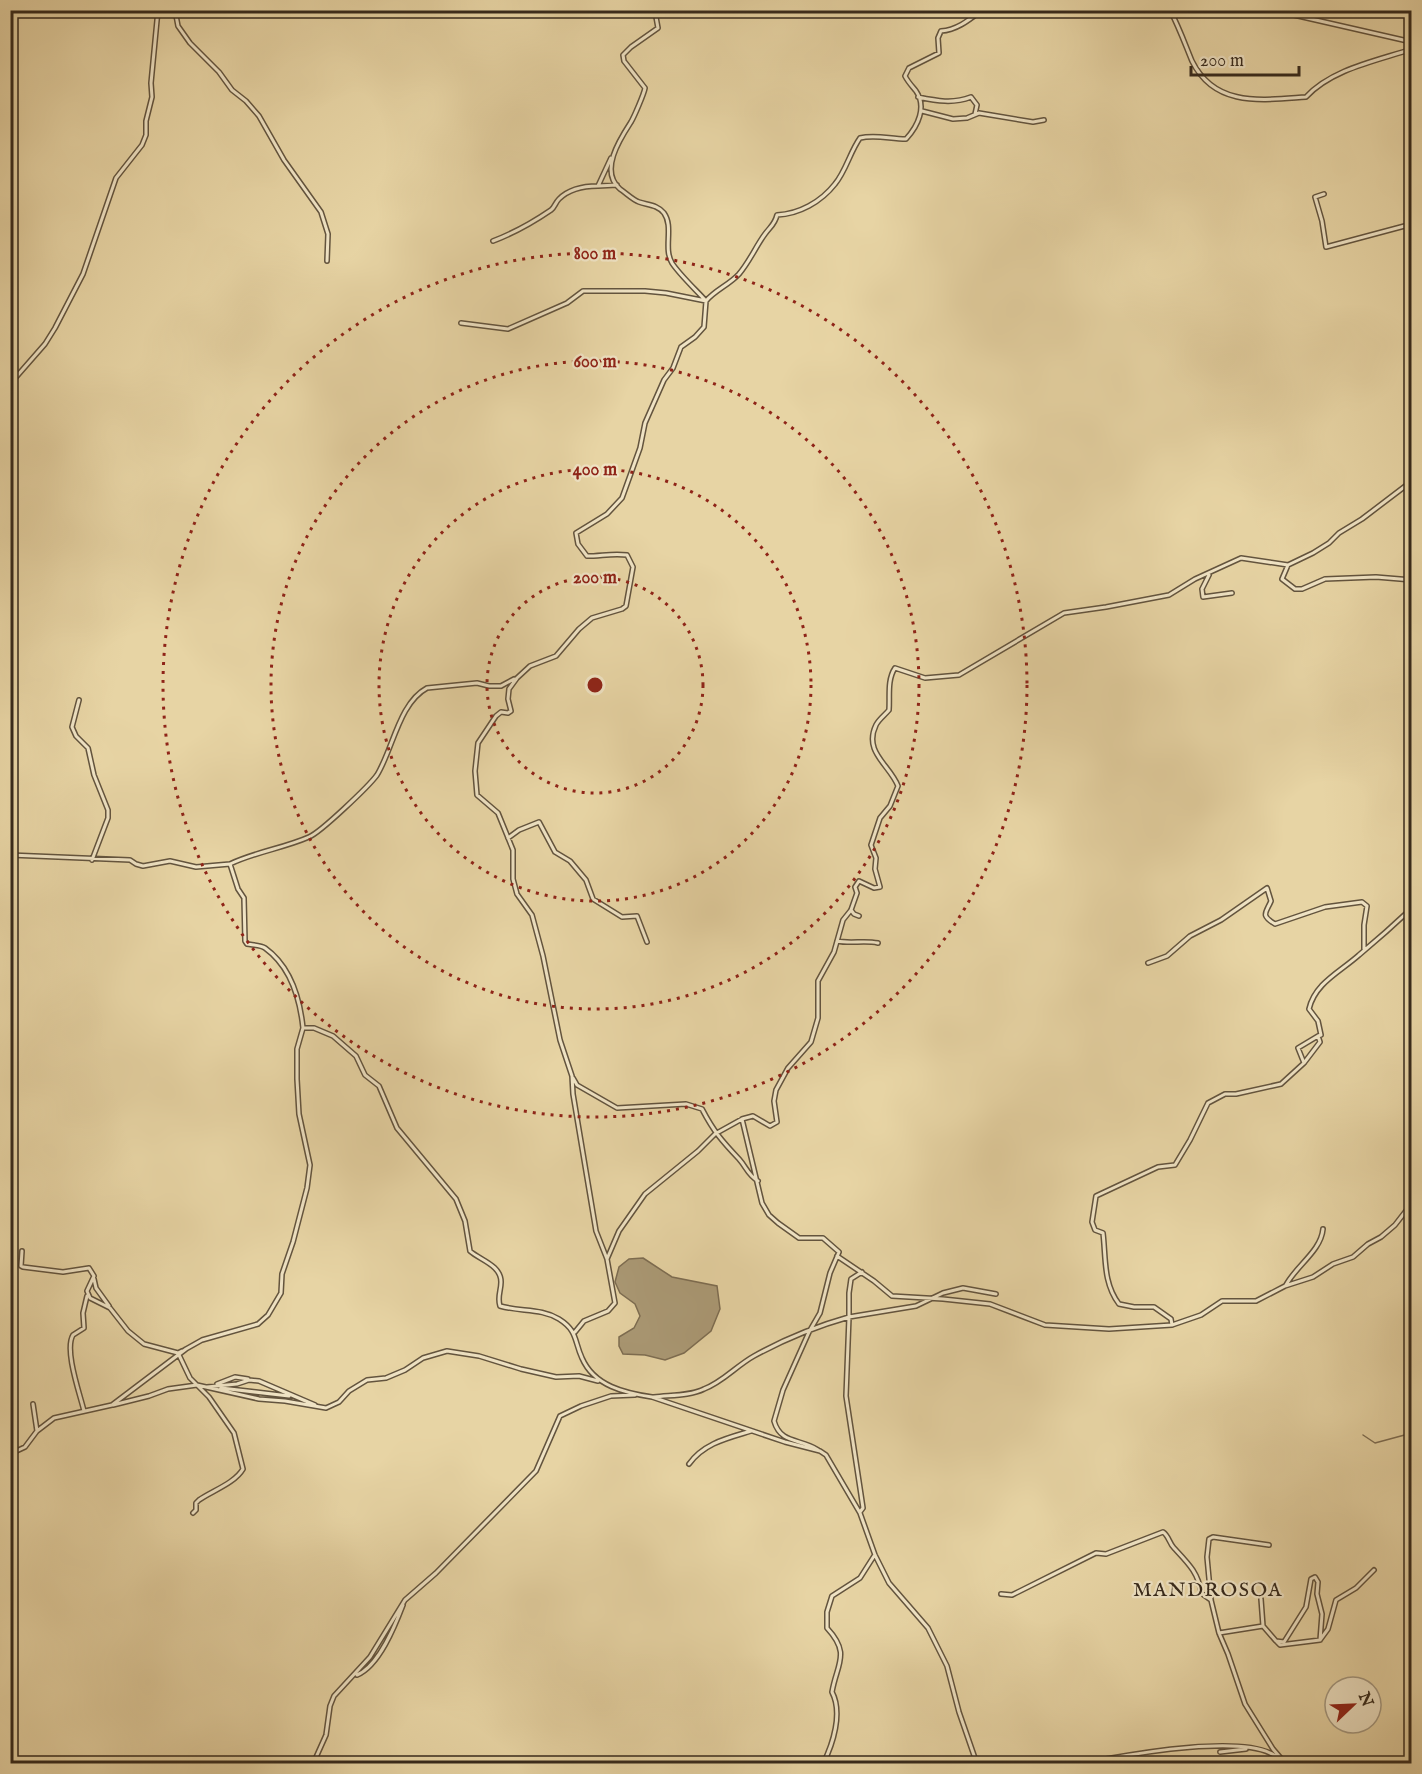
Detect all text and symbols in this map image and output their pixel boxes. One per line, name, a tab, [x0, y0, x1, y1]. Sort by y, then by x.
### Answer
scale bar	[1191, 39, 1299, 77]
text: 200 m	[1200, 50, 1244, 73]
text: 800 m	[574, 243, 616, 266]
text: 600 m	[573, 351, 617, 374]
text: 400 m	[573, 459, 617, 482]
text: 200 m	[573, 567, 617, 590]
centre of rings	[585, 675, 605, 695]
district label: MANDROSOA	[1133, 1578, 1283, 1603]
north arrow	[1323, 1675, 1383, 1735]
text: N	[1353, 1689, 1377, 1710]

